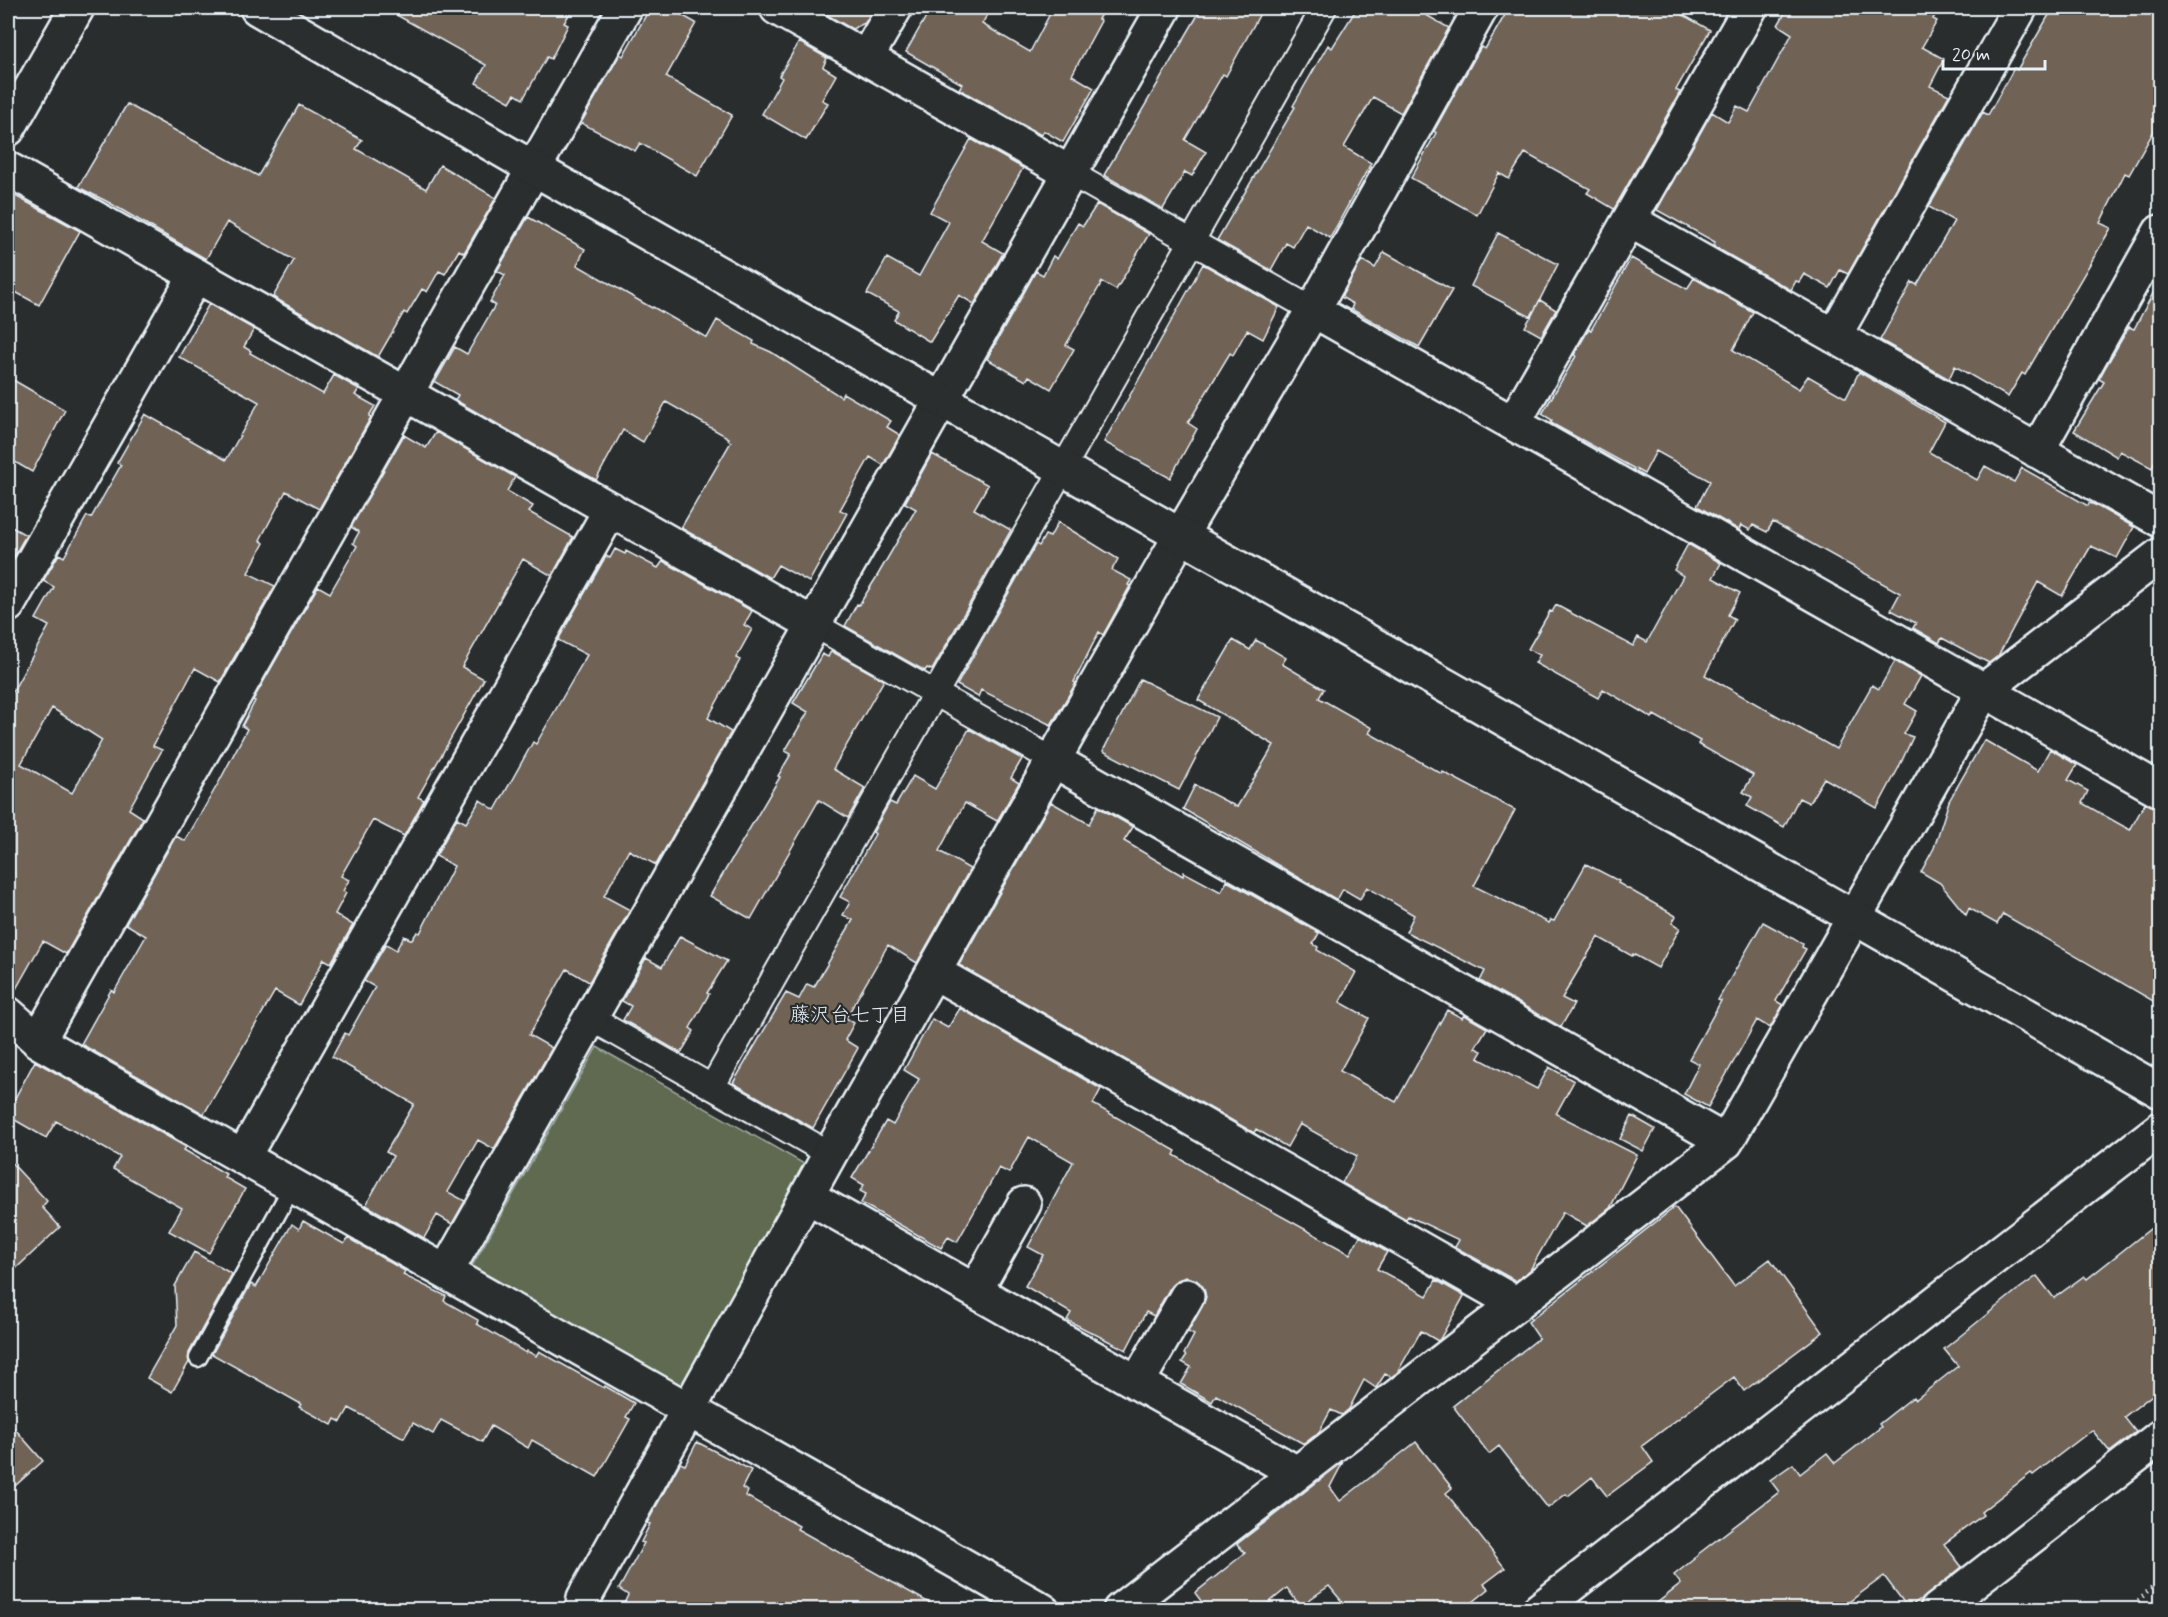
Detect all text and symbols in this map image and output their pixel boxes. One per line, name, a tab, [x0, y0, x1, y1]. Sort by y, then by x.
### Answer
scale bar	[1943, 33, 2045, 71]
text: 20 m	[1952, 43, 1990, 67]
district label: 藤沢台七丁目	[790, 1002, 910, 1029]

